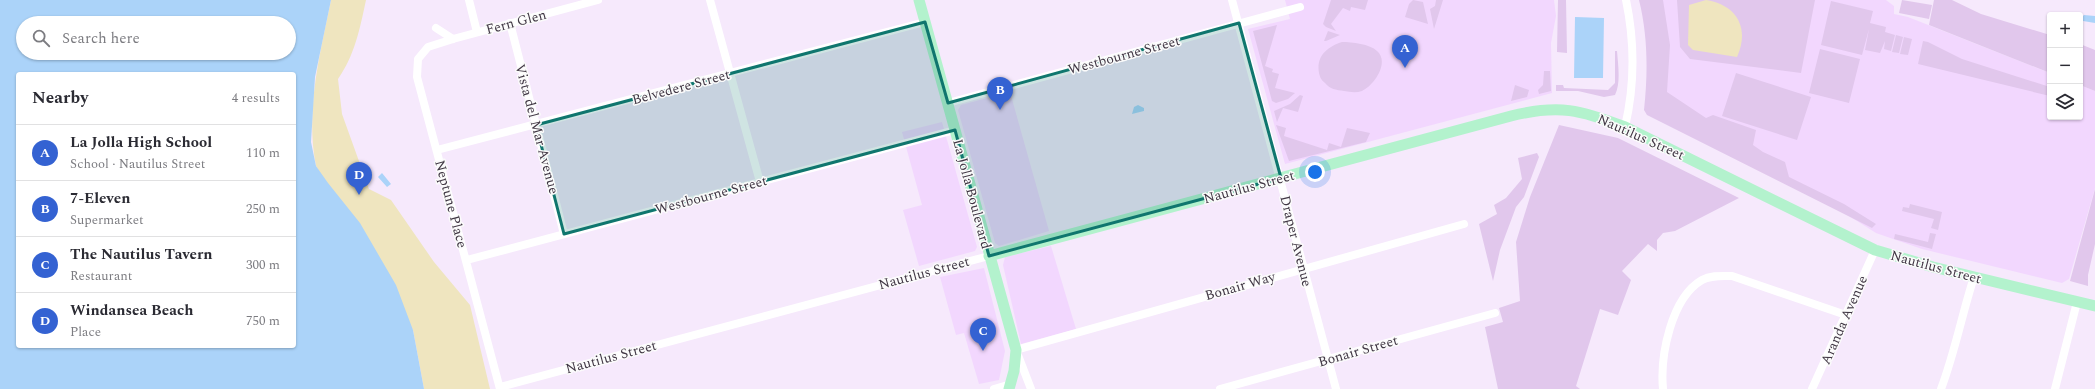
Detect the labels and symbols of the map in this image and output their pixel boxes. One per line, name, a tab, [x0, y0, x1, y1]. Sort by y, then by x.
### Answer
street label: Fern Glen	[483, 4, 549, 40]
street label: Westbourne Street	[1066, 30, 1182, 80]
pin: A	[1392, 35, 1418, 68]
street label: Vista del Mar Avenue	[510, 62, 565, 197]
street label: Belvedere Street	[630, 64, 732, 110]
pin: B	[987, 77, 1013, 110]
street label: Nautilus Street	[1594, 108, 1688, 166]
street label: La Jolla Boulevard	[947, 137, 997, 252]
street label: Neptune Place	[429, 158, 473, 251]
pin: D	[346, 162, 372, 195]
your location	[1305, 162, 1325, 182]
street label: Nautilus Street	[1201, 165, 1297, 209]
street label: Westbourne Street	[653, 170, 769, 220]
street label: Draper Avenue	[1275, 193, 1318, 289]
street label: Nautilus Street	[1888, 245, 1984, 289]
street label: Nautilus Street	[876, 251, 972, 295]
street label: Bonair Way	[1202, 266, 1279, 306]
street label: Aranda Avenue	[1815, 272, 1873, 368]
pin: C	[970, 318, 996, 351]
street label: Bonair Street	[1316, 330, 1400, 372]
street label: Nautilus Street	[563, 335, 659, 379]

